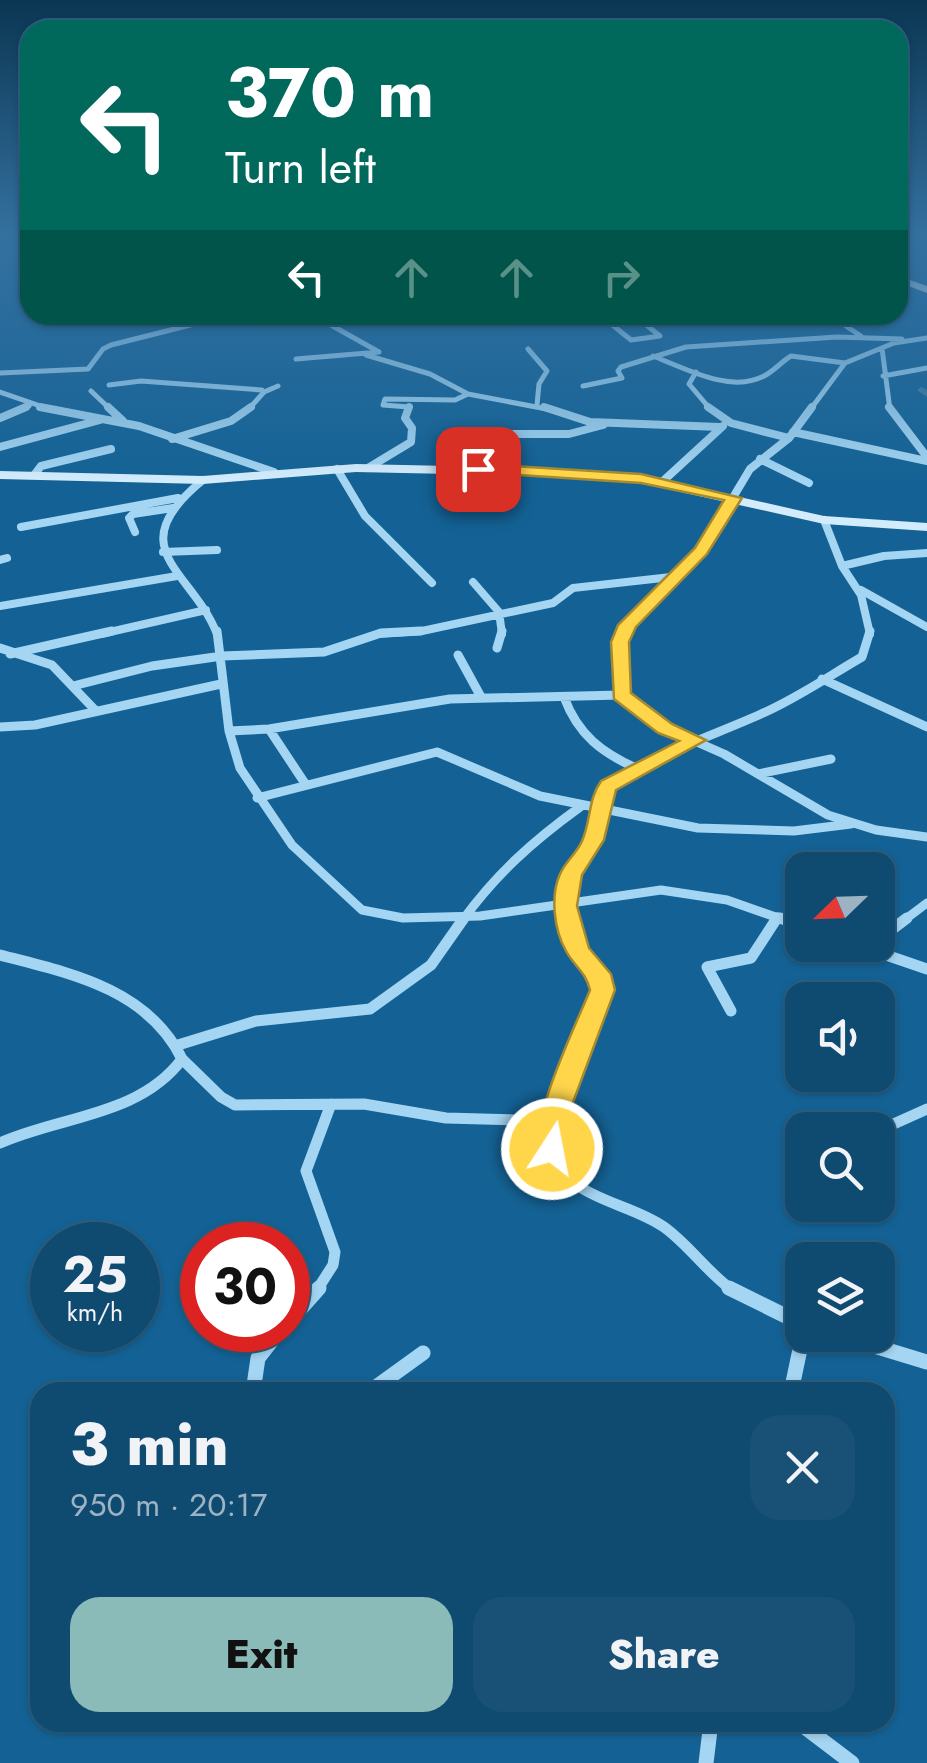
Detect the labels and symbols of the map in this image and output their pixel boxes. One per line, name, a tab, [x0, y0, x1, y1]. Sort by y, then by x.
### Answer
pin	[436, 427, 521, 512]
north arrow	[785, 852, 895, 962]
position arrow	[500, 1097, 604, 1201]
speed limit sign: 30	[180, 1222, 310, 1352]

